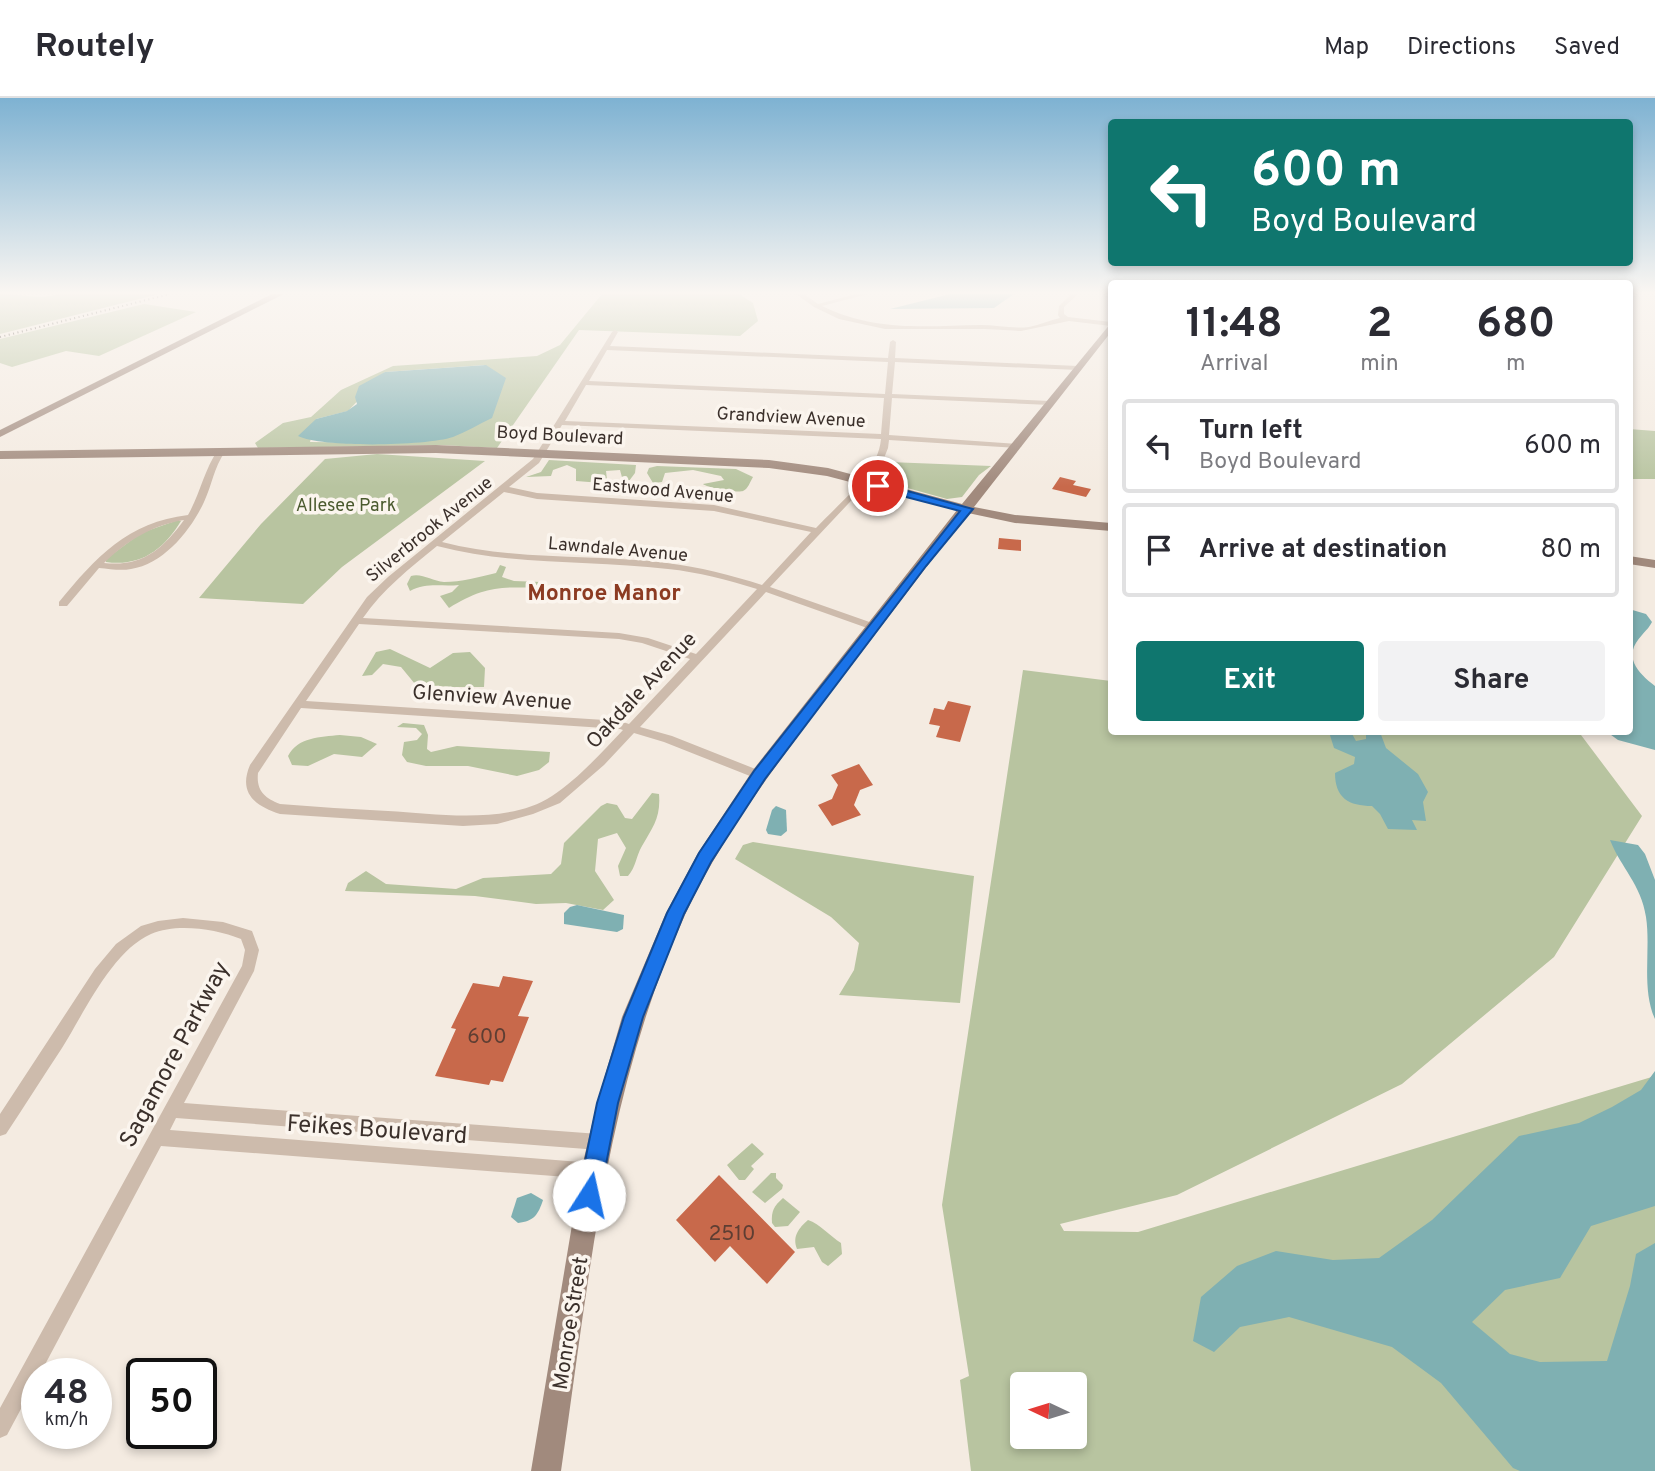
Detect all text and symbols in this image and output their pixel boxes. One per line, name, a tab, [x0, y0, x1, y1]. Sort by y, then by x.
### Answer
text: Routely	[35, 27, 154, 69]
text: Map	[1324, 33, 1369, 63]
text: Directions	[1407, 33, 1516, 63]
text: Saved	[1554, 33, 1620, 63]
text: 600 m	[1251, 142, 1401, 204]
icon: left	[1136, 147, 1227, 238]
text: Boyd Boulevard	[1251, 203, 1477, 243]
text: 11:48	[1186, 299, 1283, 352]
text: 2	[1367, 299, 1392, 352]
text: 680	[1476, 299, 1555, 352]
text: Arrival	[1200, 350, 1268, 379]
text: min	[1360, 350, 1399, 379]
text: m	[1506, 350, 1526, 379]
street label: Grandview Avenue	[716, 403, 866, 434]
text: Turn left	[1199, 415, 1303, 448]
street label: Boyd Boulevard	[496, 422, 624, 451]
icon: left	[1140, 427, 1178, 465]
text: 600 m	[1524, 430, 1601, 463]
text: Boyd Boulevard	[1199, 448, 1361, 477]
pin	[848, 456, 908, 516]
icon: arrive	[859, 467, 897, 505]
street label: Silverbrook Avenue	[362, 472, 498, 588]
street label: Eastwood Avenue	[591, 474, 735, 509]
park label: Allesee Park	[296, 495, 396, 518]
icon: arrive	[1140, 531, 1178, 569]
street label: Lawndale Avenue	[547, 533, 689, 568]
text: Arrive at destination	[1199, 534, 1447, 567]
text: 80 m	[1541, 534, 1601, 567]
district label: Monroe Manor	[527, 580, 681, 609]
street label: Oakdale Avenue	[581, 627, 703, 755]
button: Exit	[1136, 641, 1364, 721]
button: Share	[1378, 641, 1605, 721]
street label: Glenview Avenue	[411, 679, 573, 718]
street label: Sagamore Parkway	[114, 957, 238, 1153]
house number: 600	[467, 1024, 507, 1051]
street label: Feikes Boulevard	[286, 1110, 468, 1152]
position arrow	[552, 1158, 626, 1232]
house number: 2510	[708, 1221, 756, 1248]
street label: Monroe Street	[548, 1255, 595, 1392]
speed limit sign: 50	[126, 1358, 217, 1449]
text: 48	[44, 1372, 89, 1416]
north arrow	[1010, 1372, 1087, 1449]
map controls	[1010, 1372, 1087, 1449]
text: km/h	[45, 1409, 88, 1432]

